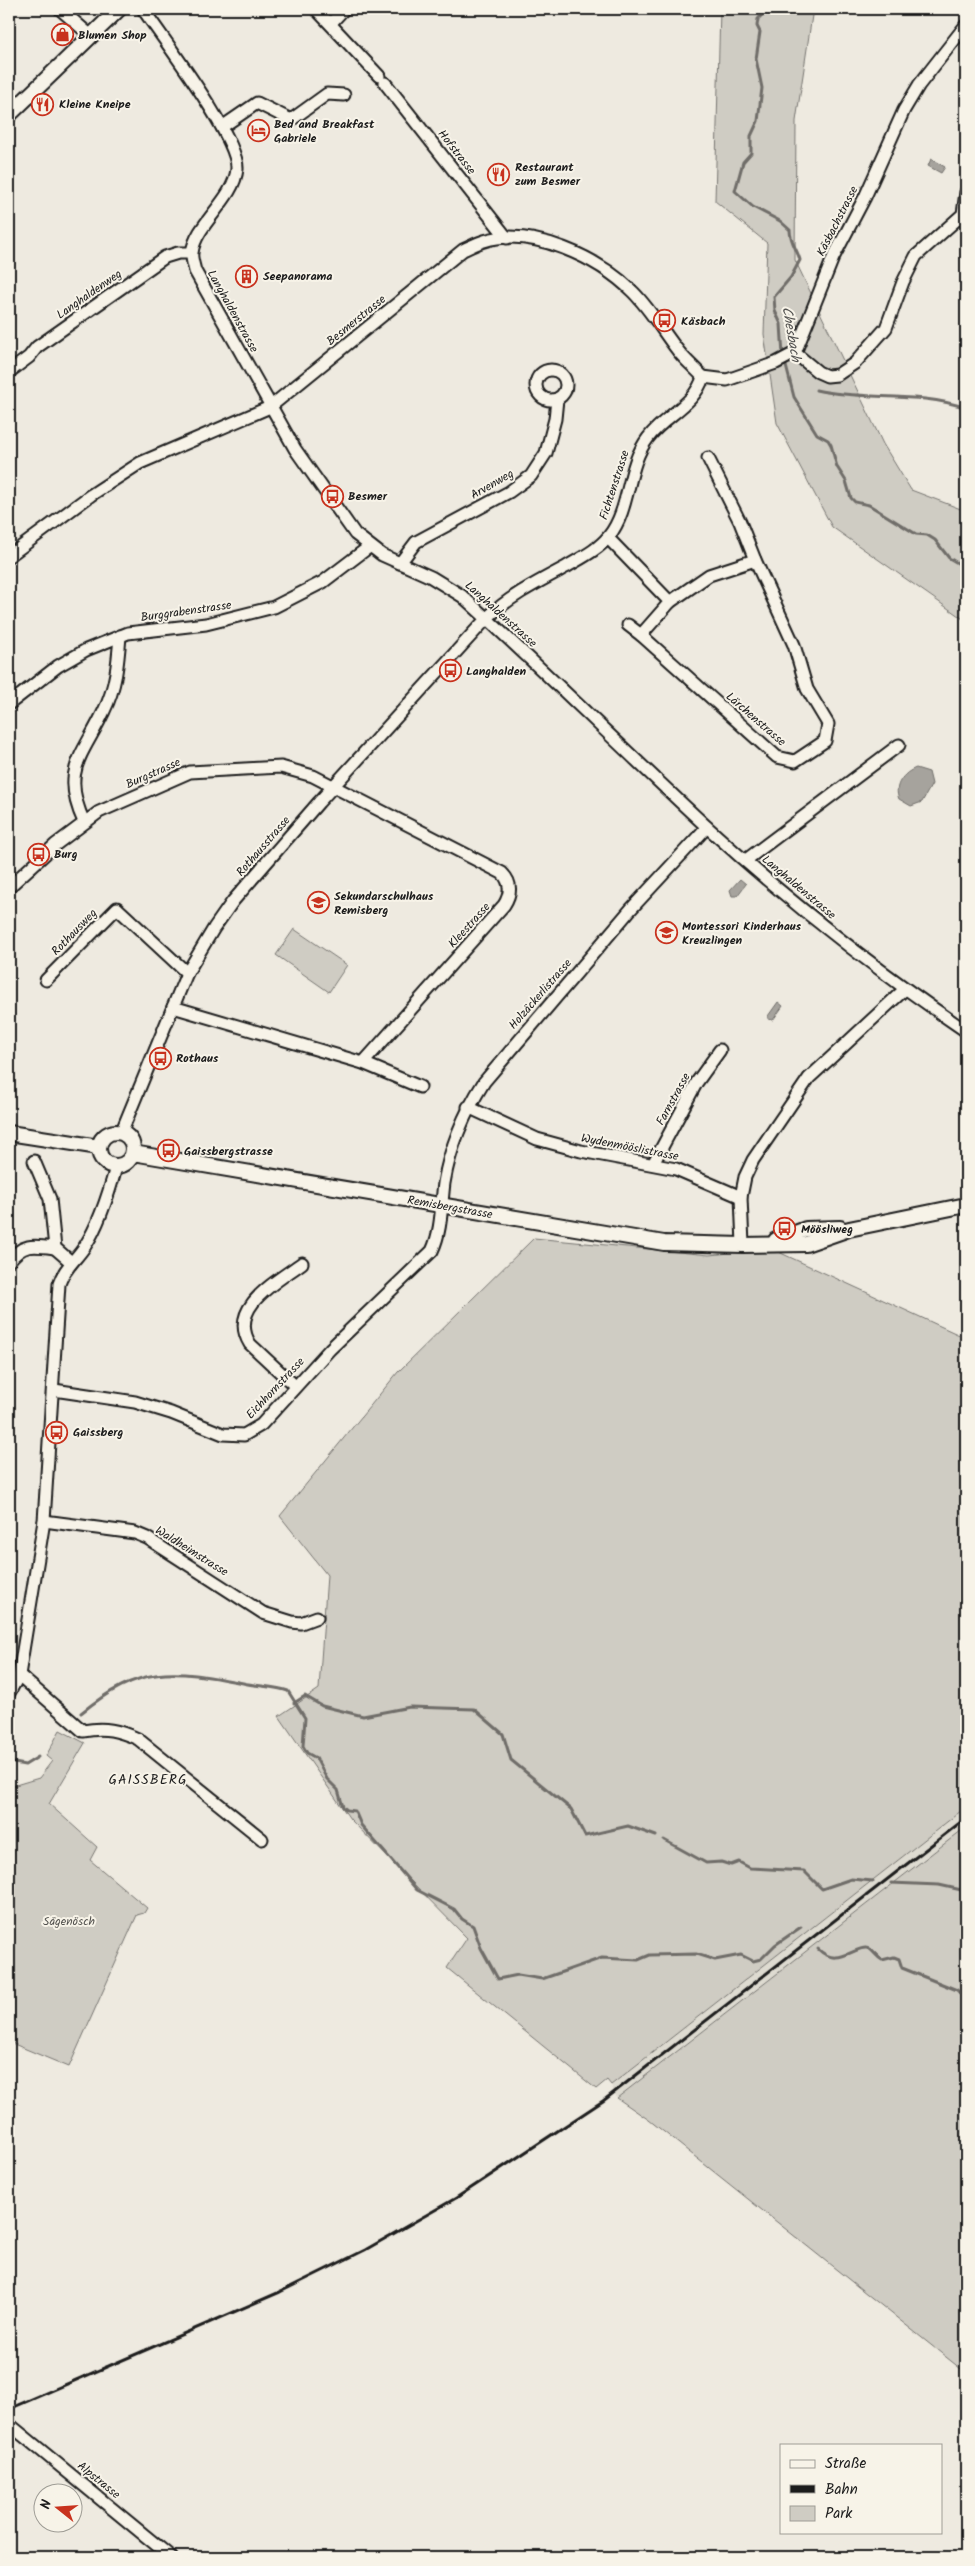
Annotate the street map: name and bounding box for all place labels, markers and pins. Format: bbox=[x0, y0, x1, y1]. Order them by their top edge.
shop icon: Blumen Shop bbox=[50, 23, 74, 47]
place label: Blumen Shop bbox=[78, 26, 147, 45]
restaurant icon: Kleine Kneipe bbox=[31, 92, 55, 116]
place label: Kleine Kneipe bbox=[59, 95, 131, 114]
place label: Bed and Breakfast Gabriele bbox=[274, 115, 375, 148]
hotel icon: Bed and Breakfast Gabriele bbox=[246, 119, 270, 143]
place label: Restaurant zum Besmer bbox=[515, 158, 581, 191]
restaurant icon: Restaurant zum Besmer bbox=[487, 162, 511, 186]
building icon: Seepanorama bbox=[235, 264, 259, 288]
place label: Seepanorama bbox=[263, 267, 332, 286]
bus stop icon: Käsbach bbox=[653, 309, 677, 333]
place label: Käsbach bbox=[681, 312, 726, 331]
bus stop icon: Besmer bbox=[320, 484, 344, 508]
place label: Besmer bbox=[348, 487, 388, 506]
bus stop icon: Langhalden bbox=[438, 659, 462, 683]
place label: Langhalden bbox=[466, 662, 526, 681]
bus stop icon: Burg bbox=[26, 842, 50, 866]
place label: Burg bbox=[54, 845, 78, 864]
place label: Sekundarschulhaus Remisberg bbox=[334, 887, 434, 920]
school or university icon: Sekundarschulhaus Remisberg bbox=[306, 891, 330, 915]
place label: Montessori Kinderhaus Kreuzlingen bbox=[682, 917, 802, 950]
school or university icon: Montessori Kinderhaus Kreuzlingen bbox=[654, 921, 678, 945]
bus stop icon: Rothaus bbox=[148, 1046, 172, 1070]
place label: Rothaus bbox=[176, 1049, 219, 1068]
bus stop icon: Gaissbergstrasse bbox=[156, 1139, 180, 1163]
place label: Gaissbergstrasse bbox=[184, 1142, 273, 1161]
bus stop icon: Möösliweg bbox=[773, 1217, 797, 1241]
place label: Möösliweg bbox=[801, 1220, 853, 1239]
bus stop icon: Gaissberg bbox=[45, 1420, 69, 1444]
place label: Gaissberg bbox=[73, 1423, 124, 1442]

